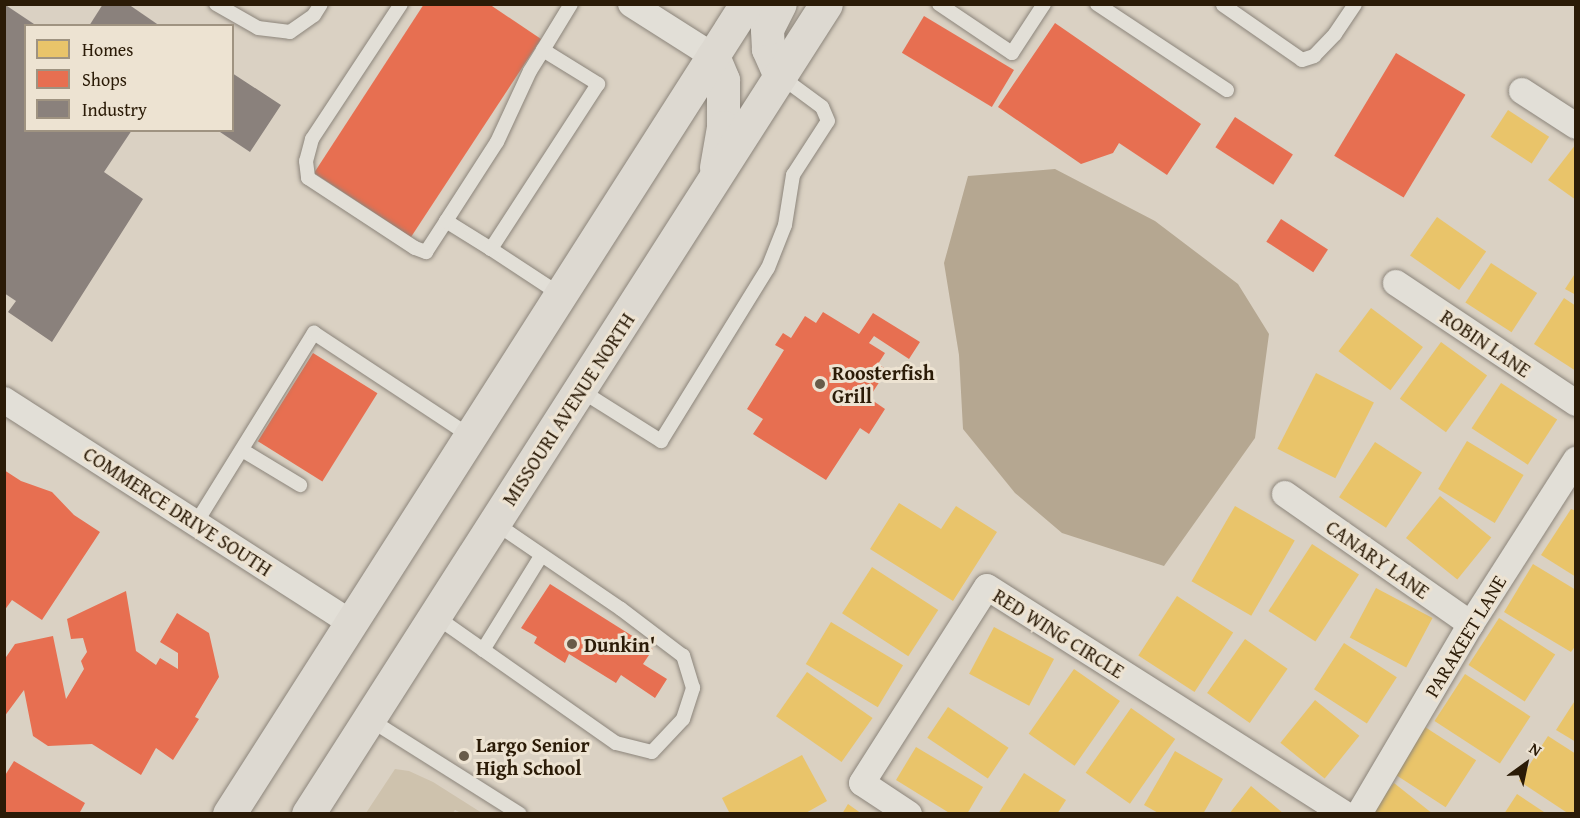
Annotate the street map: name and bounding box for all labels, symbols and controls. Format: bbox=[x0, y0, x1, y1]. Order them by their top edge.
legend bbox=[24, 24, 234, 132]
text: Homes bbox=[82, 36, 133, 63]
text: Shops bbox=[82, 66, 127, 93]
text: Industry bbox=[82, 96, 147, 123]
street label: ROBIN LANE bbox=[1436, 304, 1536, 382]
street label: MISSOURI AVENUE NORTH bbox=[497, 308, 639, 510]
place label: Roosterfish Grill bbox=[832, 360, 934, 407]
marker: Roosterfish Grill bbox=[813, 377, 827, 391]
street label: COMMERCE DRIVE SOUTH bbox=[79, 441, 277, 581]
street label: CANARY LANE bbox=[1322, 515, 1434, 603]
street label: PARAKEET LANE bbox=[1419, 571, 1511, 701]
street label: RED WING CIRCLE bbox=[989, 583, 1129, 683]
place label: Dunkin' bbox=[584, 632, 655, 656]
marker: Dunkin' bbox=[565, 637, 579, 651]
place label: Largo Senior High School bbox=[476, 732, 590, 779]
north arrow bbox=[1496, 734, 1556, 794]
text: N bbox=[1525, 736, 1547, 762]
marker: Largo Senior High School bbox=[457, 749, 471, 763]

